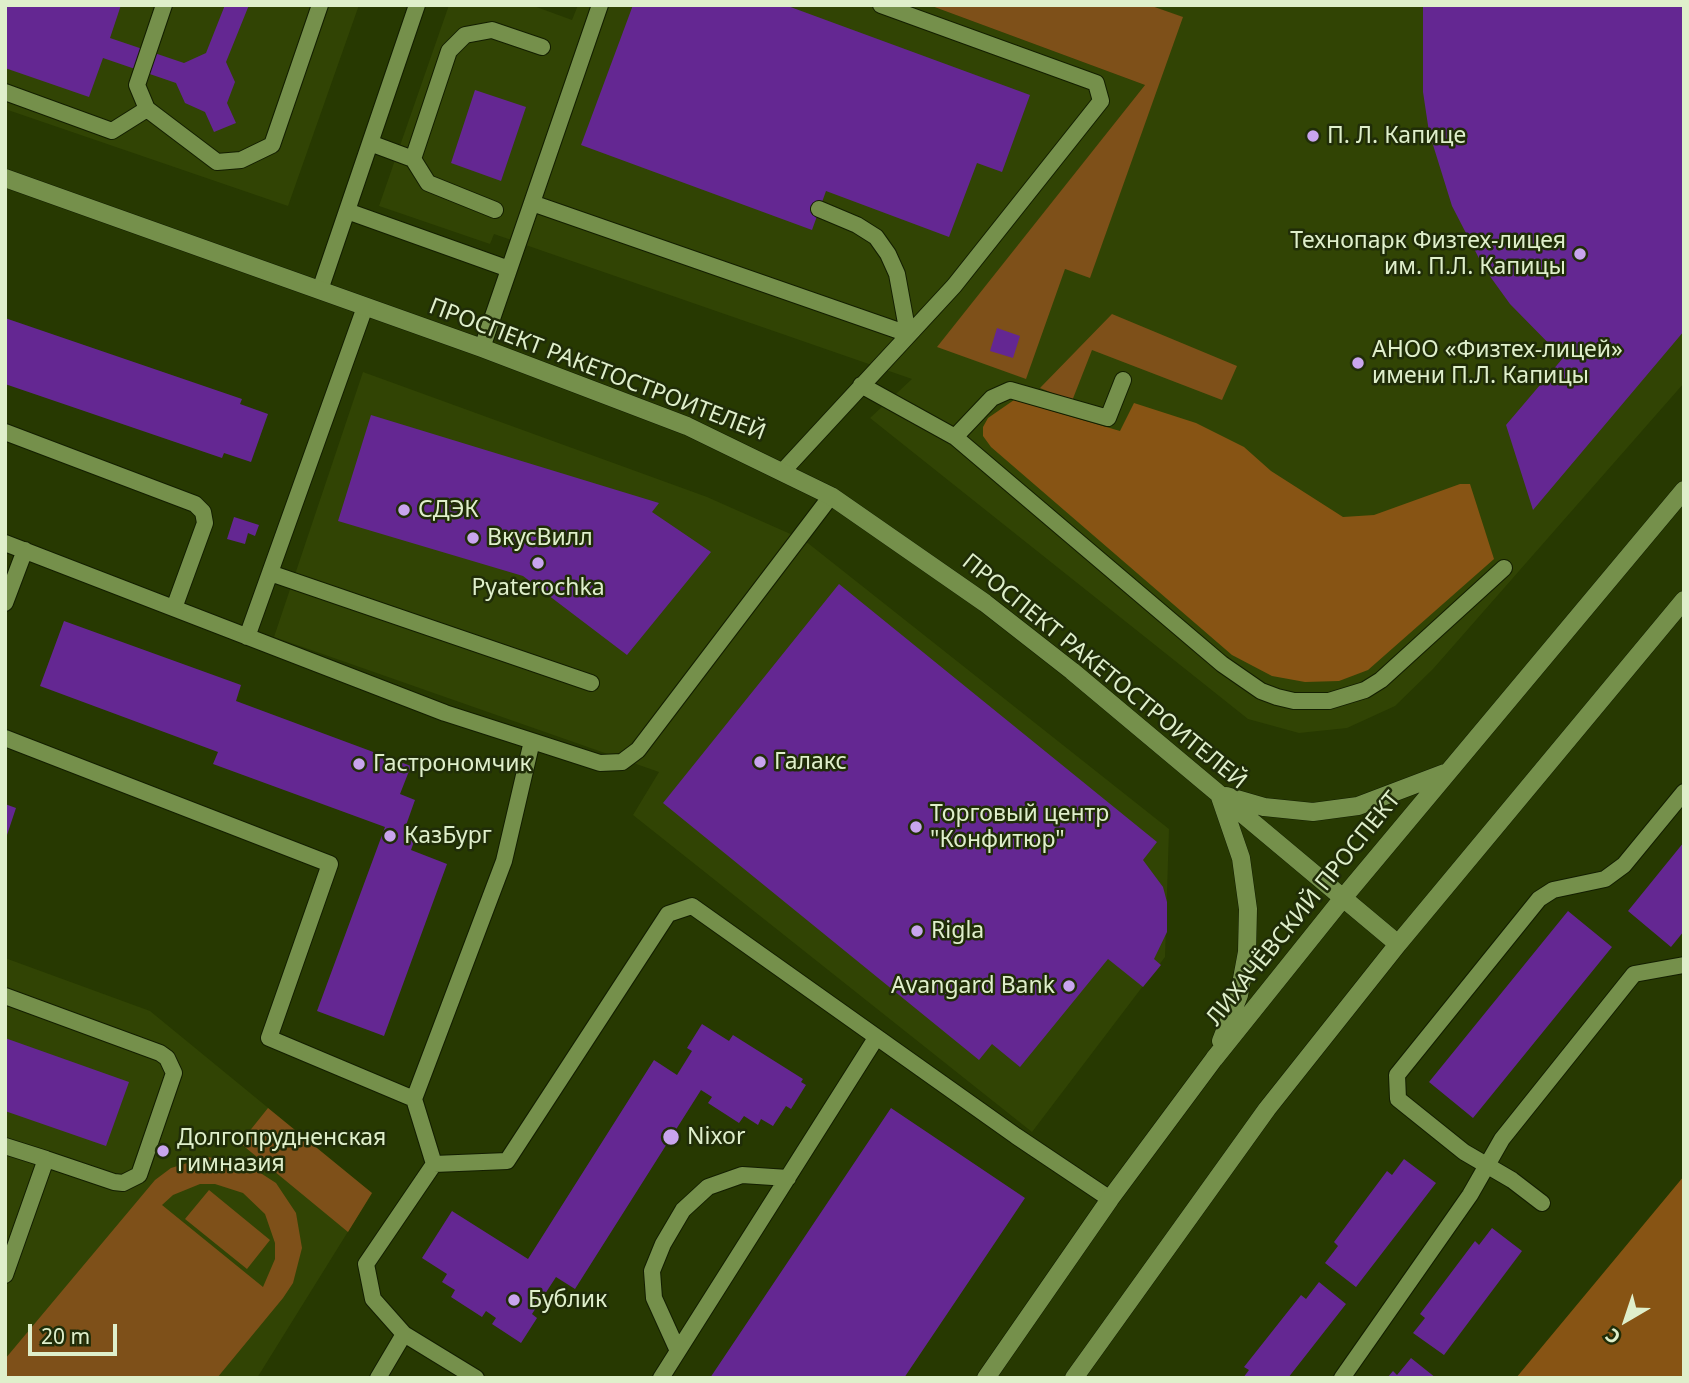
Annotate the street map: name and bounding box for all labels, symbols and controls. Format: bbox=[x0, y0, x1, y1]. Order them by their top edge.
place label: П. Л. Капице bbox=[1327, 122, 1466, 150]
marker: П. Л. Капице bbox=[1305, 128, 1321, 144]
place label: Технопарк Физтех-лицея им. П.Л. Капицы bbox=[1290, 227, 1566, 281]
marker: Технопарк Физтех-лицея им. П.Л. Капицы bbox=[1572, 246, 1588, 262]
street label: ПРОСПЕКТ РАКЕТОСТРОИТЕЛЕЙ bbox=[425, 293, 769, 447]
place label: АНОО «Физтех-лицей» имени П.Л. Капицы bbox=[1372, 336, 1623, 390]
marker: АНОО «Физтех-лицей» имени П.Л. Капицы bbox=[1350, 355, 1366, 371]
place label: СДЭК bbox=[418, 496, 479, 524]
marker: СДЭК bbox=[396, 502, 412, 518]
place label: ВкусВилл bbox=[487, 524, 593, 552]
marker: ВкусВилл bbox=[465, 530, 481, 546]
street label: ПРОСПЕКТ РАКЕТОСТРОИТЕЛЕЙ bbox=[956, 549, 1252, 795]
marker: Pyaterochka bbox=[530, 555, 546, 571]
place label: Pyaterochka bbox=[471, 574, 605, 602]
place label: Галакс bbox=[774, 748, 847, 776]
place label: Гастрономчик bbox=[373, 750, 532, 778]
marker: Галакс bbox=[752, 754, 768, 770]
marker: Гастрономчик bbox=[351, 756, 367, 772]
street label: ЛИХАЧЁВСКИЙ ПРОСПЕКТ bbox=[1201, 786, 1407, 1032]
place label: Торговый центр "Конфитюр" bbox=[930, 800, 1109, 854]
marker: Торговый центр "Конфитюр" bbox=[908, 819, 924, 835]
place label: КазБург bbox=[404, 822, 492, 850]
marker: КазБург bbox=[382, 828, 398, 844]
place label: Rigla bbox=[931, 917, 984, 945]
marker: Rigla bbox=[909, 923, 925, 939]
place label: Avangard Bank bbox=[891, 972, 1055, 1000]
marker: Avangard Bank bbox=[1061, 978, 1077, 994]
place label: Nixor bbox=[687, 1123, 746, 1151]
place label: Долгопрудненская гимназия bbox=[177, 1124, 386, 1178]
marker: Nixor bbox=[661, 1127, 681, 1147]
marker: Долгопрудненская гимназия bbox=[155, 1143, 171, 1159]
north arrow bbox=[1591, 1285, 1661, 1355]
place label: Бублик bbox=[528, 1286, 607, 1314]
marker: Бублик bbox=[506, 1292, 522, 1308]
scale bar bbox=[32, 1310, 121, 1354]
text: 20 m bbox=[41, 1322, 90, 1350]
text: С bbox=[1600, 1322, 1626, 1350]

